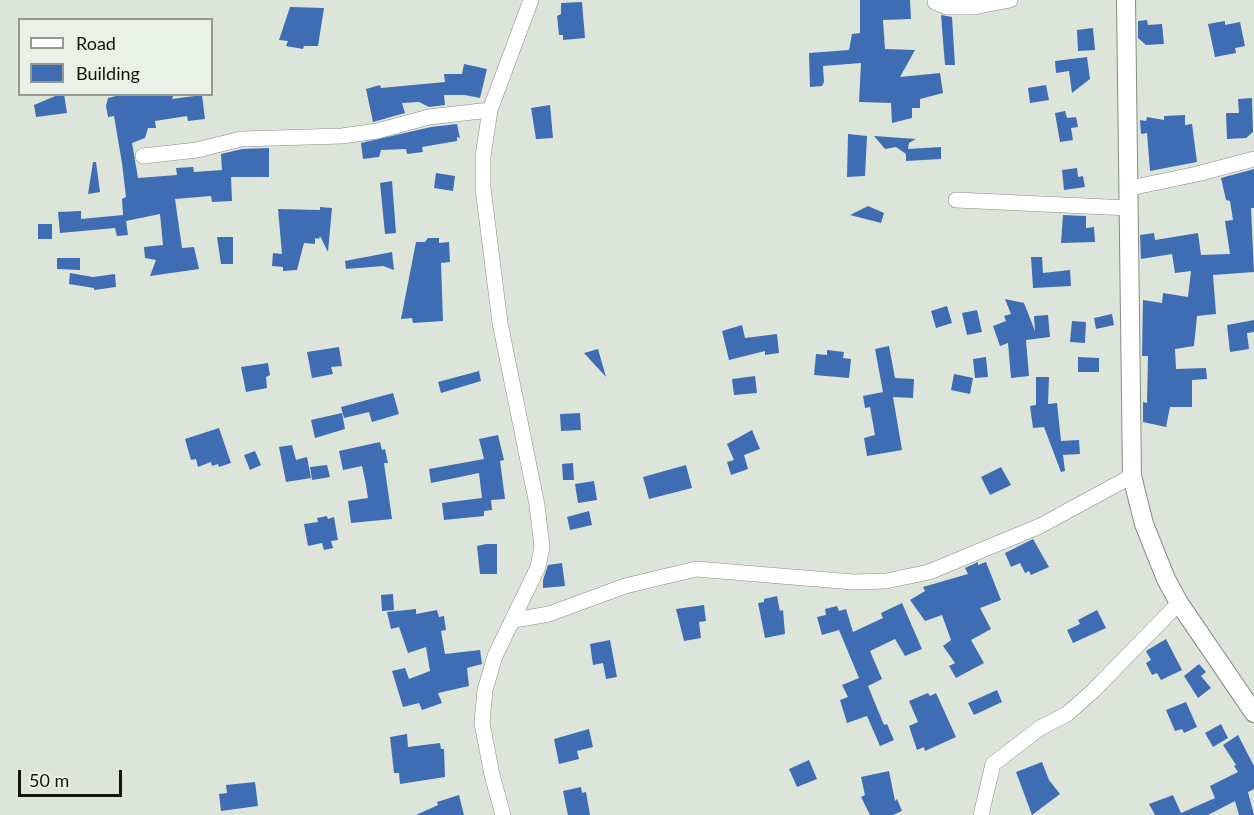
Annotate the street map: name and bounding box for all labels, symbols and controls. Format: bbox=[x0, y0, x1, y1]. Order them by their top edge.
legend bbox=[18, 18, 213, 96]
text: Road bbox=[76, 32, 116, 54]
text: Building bbox=[76, 62, 140, 84]
scale bar bbox=[21, 758, 124, 796]
text: 50 m bbox=[29, 769, 69, 791]

